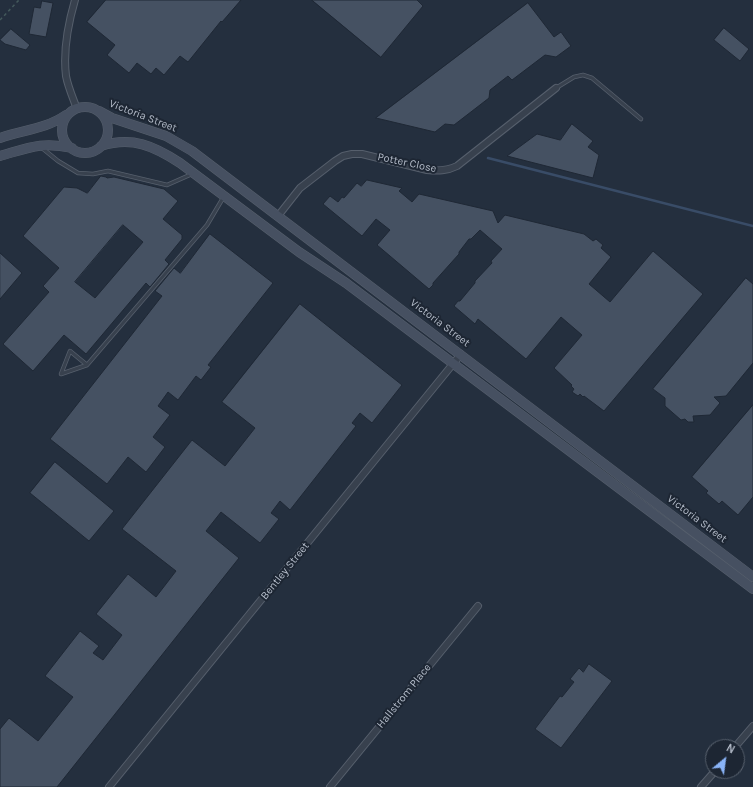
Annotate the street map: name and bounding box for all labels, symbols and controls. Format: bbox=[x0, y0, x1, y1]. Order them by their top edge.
street label: Victoria Street bbox=[107, 97, 179, 135]
street label: Potter Close bbox=[376, 150, 438, 176]
street label: Victoria Street bbox=[408, 296, 472, 350]
street label: Victoria Street bbox=[665, 492, 729, 546]
street label: Bentley Street bbox=[258, 540, 312, 602]
street label: Hallstrom Place bbox=[374, 661, 434, 731]
north arrow bbox=[705, 739, 745, 779]
text: N bbox=[724, 741, 737, 757]

